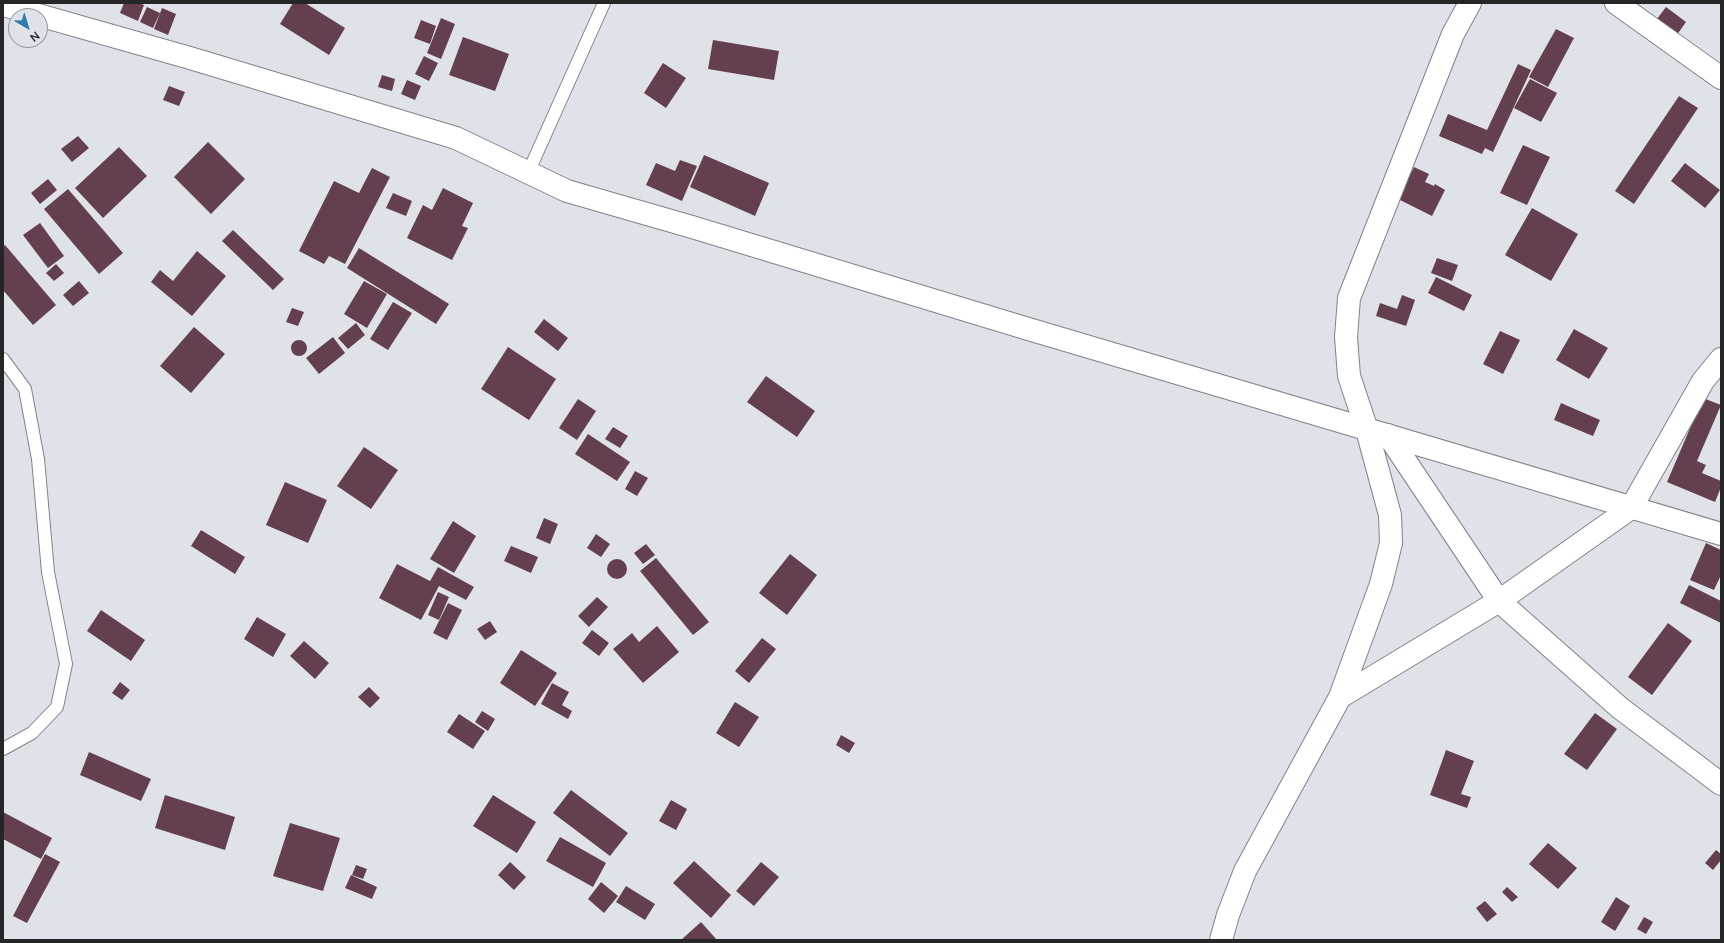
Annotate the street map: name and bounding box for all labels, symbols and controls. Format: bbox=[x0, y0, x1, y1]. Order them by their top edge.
north arrow bbox=[8, 8, 48, 48]
text: N bbox=[28, 29, 42, 45]

